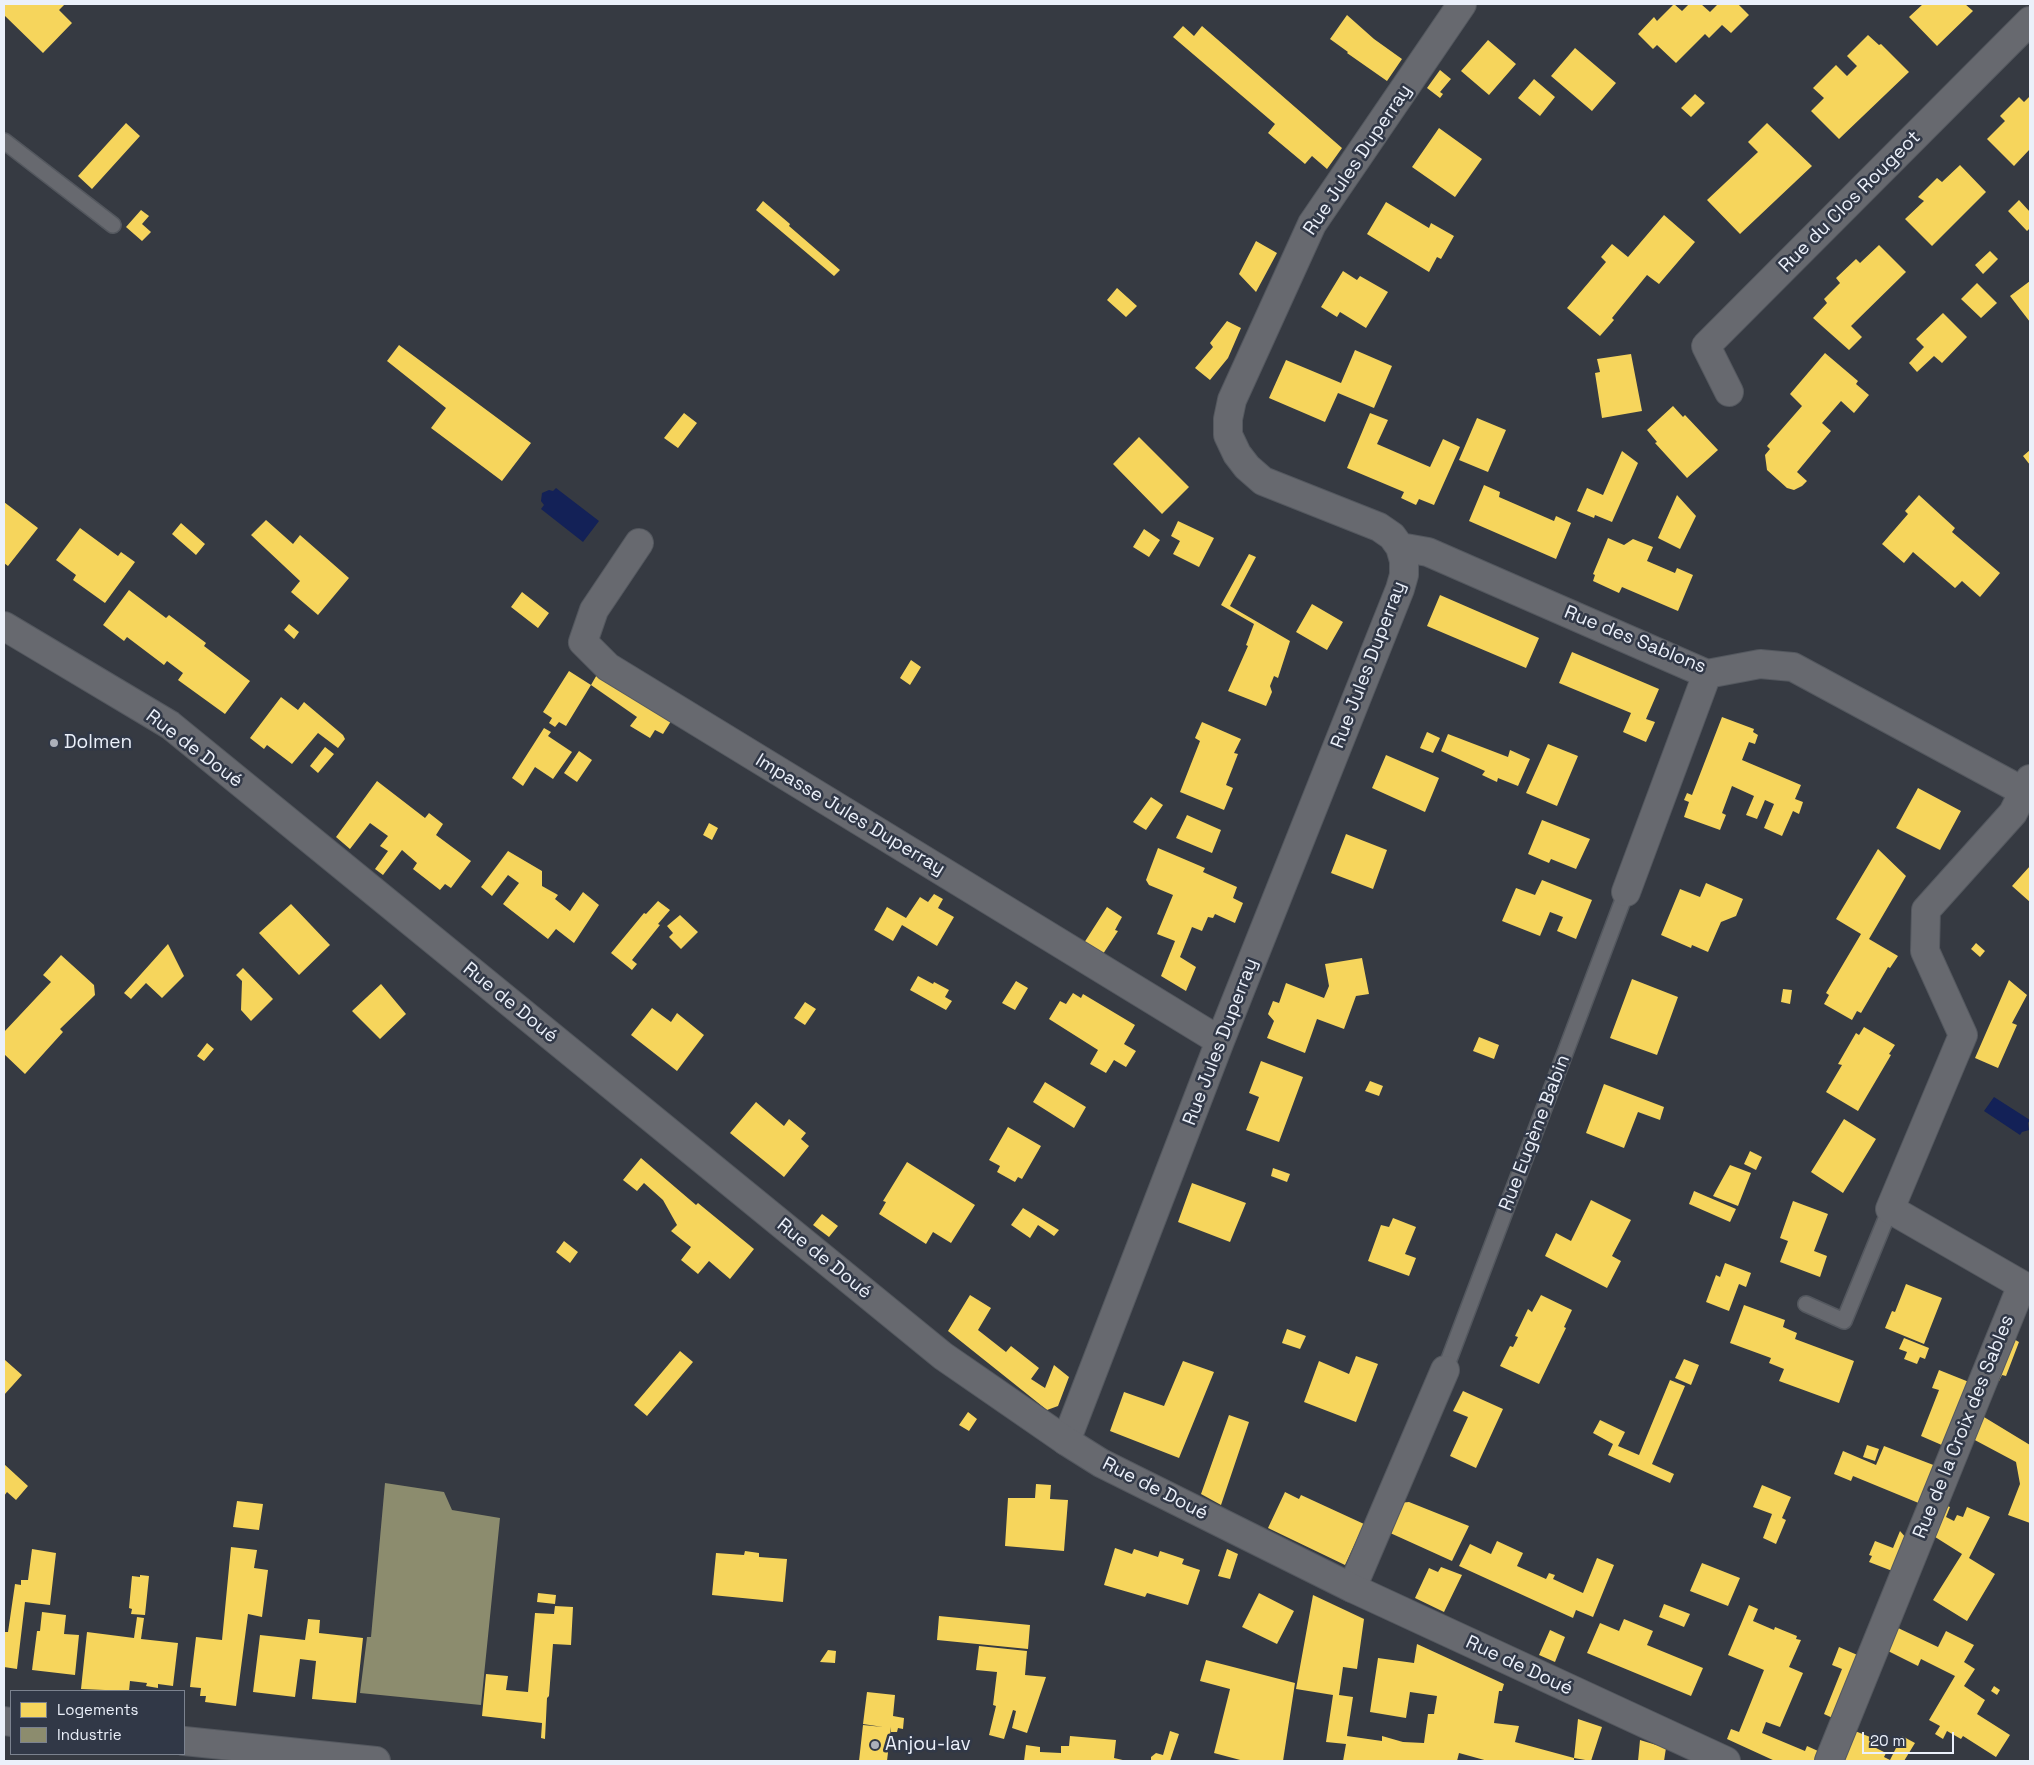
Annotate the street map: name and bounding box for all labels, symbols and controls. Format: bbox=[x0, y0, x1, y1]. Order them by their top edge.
street label: Rue Jules Duperray bbox=[1299, 80, 1417, 240]
street label: Rue du Clos Rougeot bbox=[1774, 126, 1926, 278]
street label: Rue Jules Duperray bbox=[1327, 578, 1411, 752]
street label: Rue des Sablons bbox=[1561, 601, 1709, 679]
street label: Rue de Doué bbox=[141, 705, 247, 793]
place label: Dolmen bbox=[64, 732, 132, 754]
marker: Dolmen bbox=[48, 737, 60, 749]
street label: Impasse Jules Duperray bbox=[751, 749, 949, 881]
street label: Rue Jules Duperray bbox=[1179, 955, 1263, 1129]
street label: Rue de Doué bbox=[458, 958, 562, 1048]
street label: Rue Eugène Babin bbox=[1495, 1052, 1575, 1214]
street label: Rue de Doué bbox=[772, 1214, 876, 1304]
street label: Rue de la Croix des Sables bbox=[1909, 1312, 2019, 1542]
street label: Rue de Doué bbox=[1098, 1453, 1212, 1525]
street label: Rue de Doué bbox=[1462, 1631, 1576, 1701]
legend bbox=[10, 1690, 185, 1755]
text: Logements bbox=[57, 1700, 139, 1719]
scale bar bbox=[1864, 1722, 1956, 1754]
text: Industrie bbox=[57, 1725, 122, 1744]
text: 20 m bbox=[1870, 1731, 1905, 1750]
place label: Anjou-lav bbox=[885, 1734, 971, 1756]
marker: Anjou-lav bbox=[869, 1739, 881, 1751]

